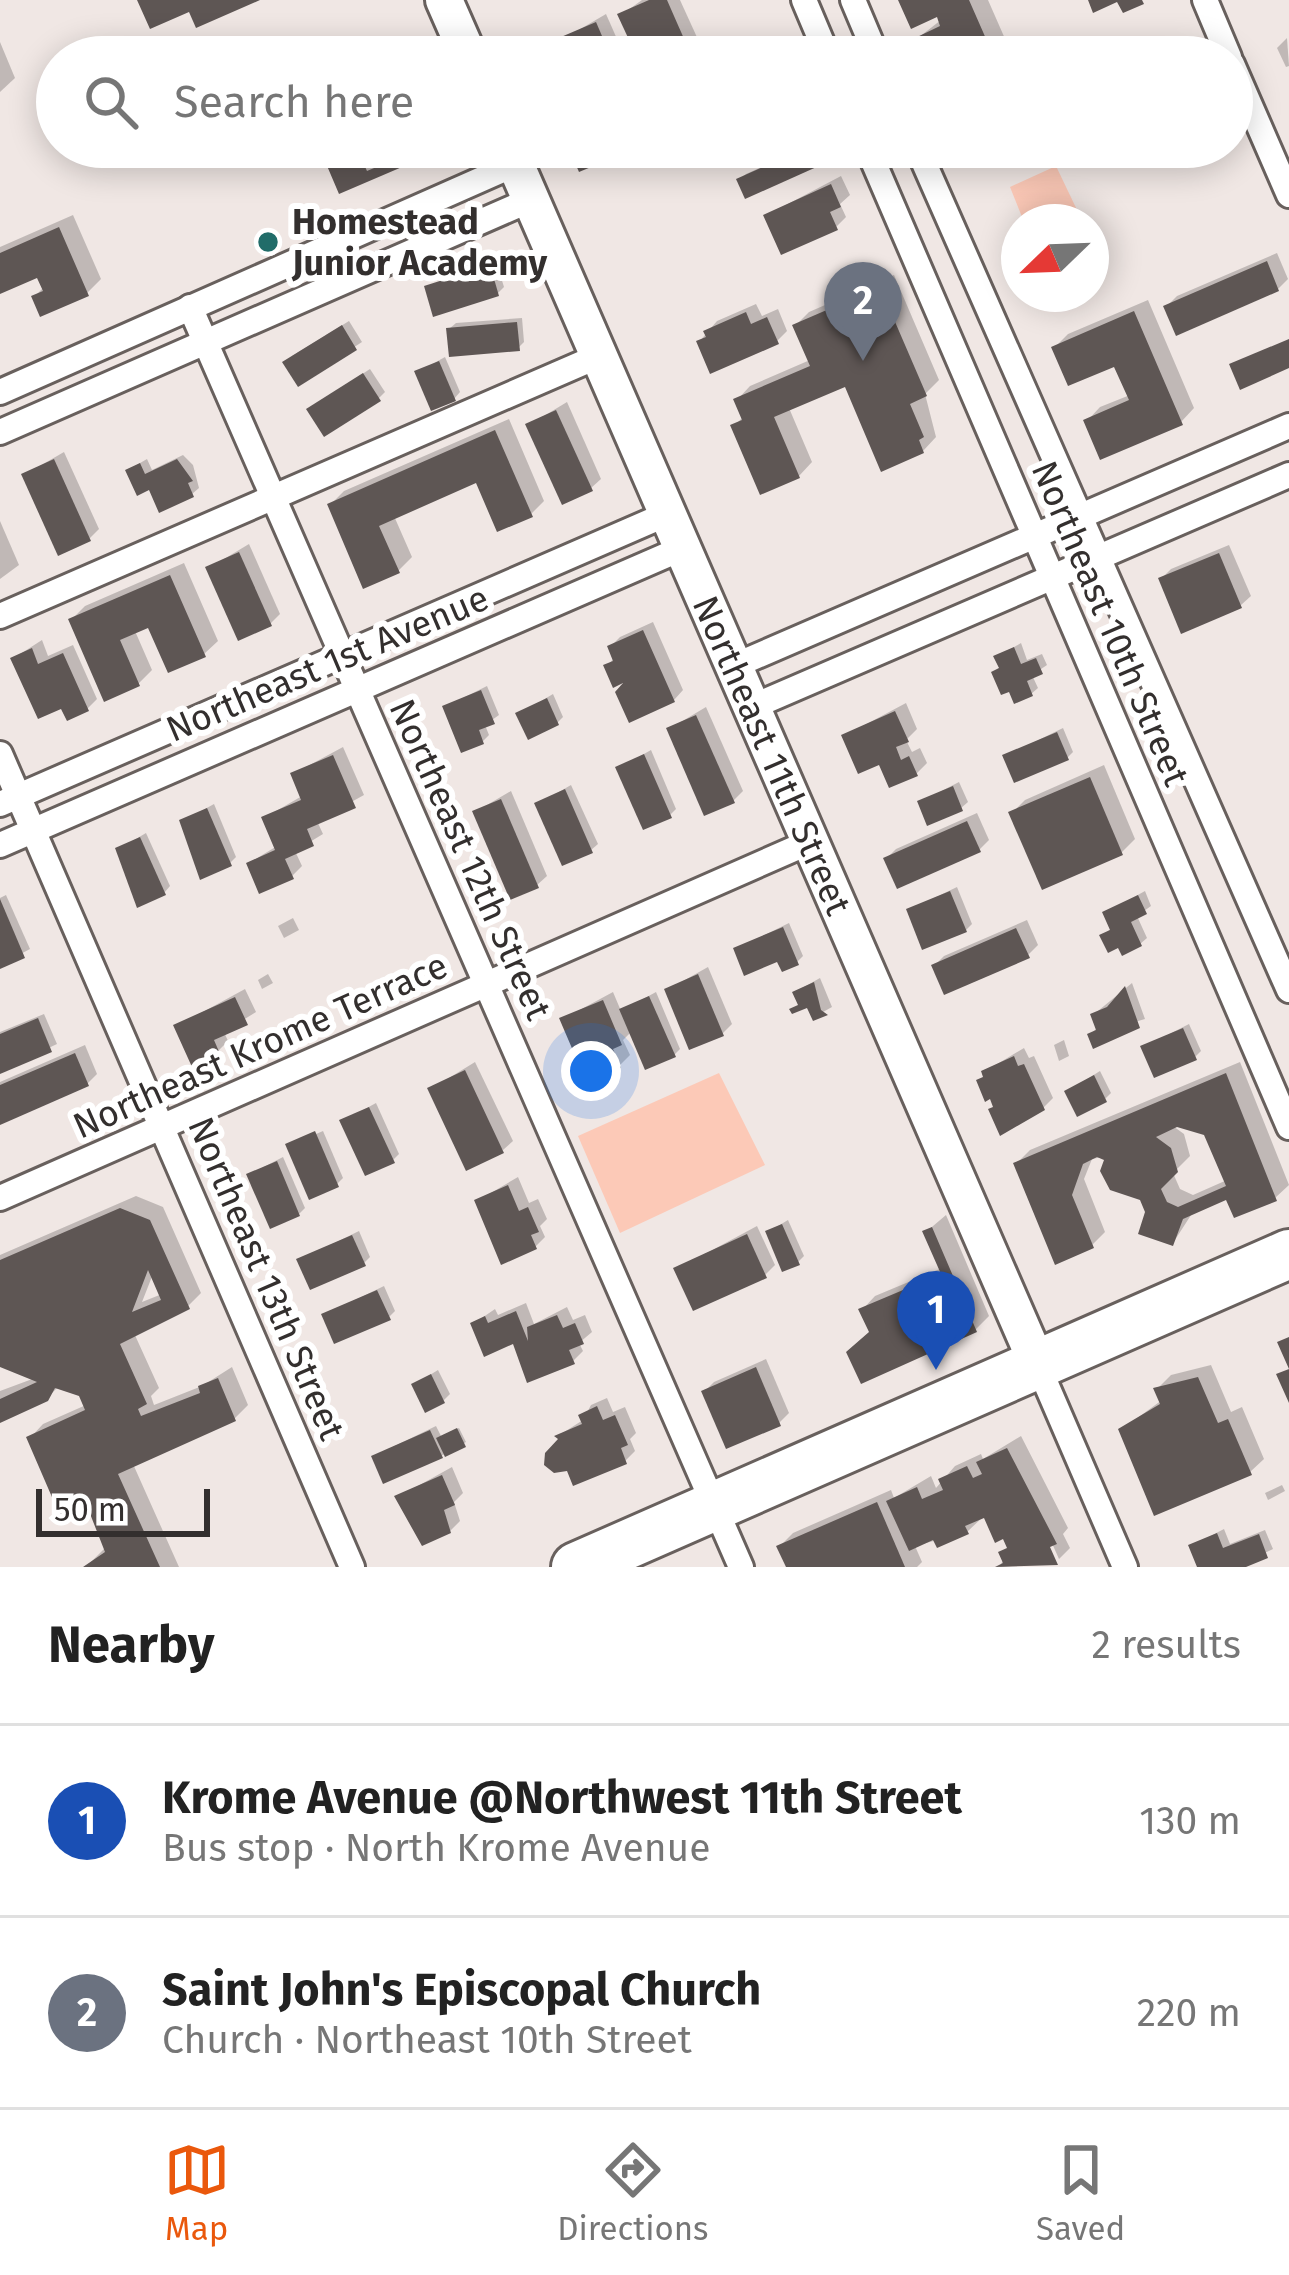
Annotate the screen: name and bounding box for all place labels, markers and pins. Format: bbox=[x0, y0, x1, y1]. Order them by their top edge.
place label: Homestead Junior Academy bbox=[291, 200, 547, 285]
marker: Homestead Junior Academy bbox=[255, 229, 281, 255]
pin: 2 bbox=[824, 262, 902, 361]
pin: 1 bbox=[897, 1271, 975, 1370]

